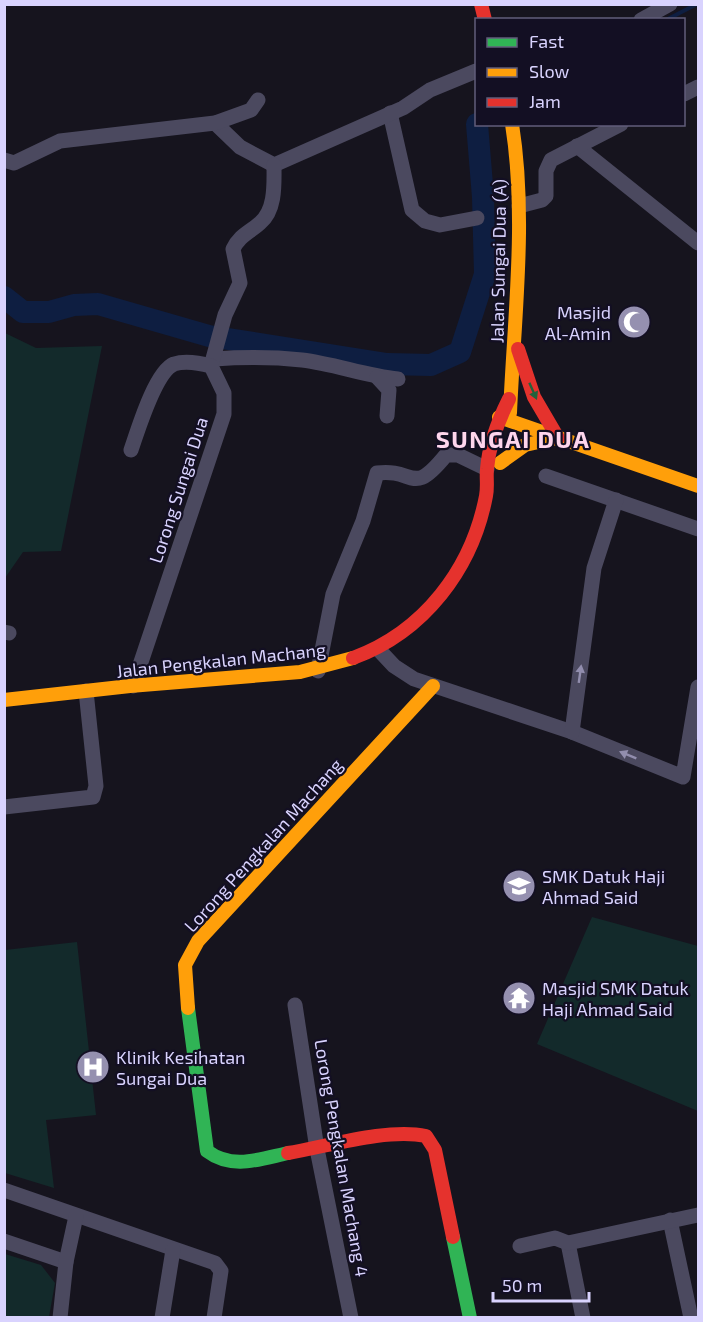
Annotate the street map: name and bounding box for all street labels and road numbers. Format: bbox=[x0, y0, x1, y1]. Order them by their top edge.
street label: Jalan Sungai Dua (A) bbox=[486, 179, 510, 343]
street label: Lorong Sungai Dua bbox=[144, 414, 212, 566]
street label: Jalan Pengkalan Machang bbox=[115, 638, 327, 682]
street label: Lorong Pengkalan Machang bbox=[179, 754, 347, 936]
street label: Lorong Pengkalan Machang 4 bbox=[310, 1037, 374, 1279]

